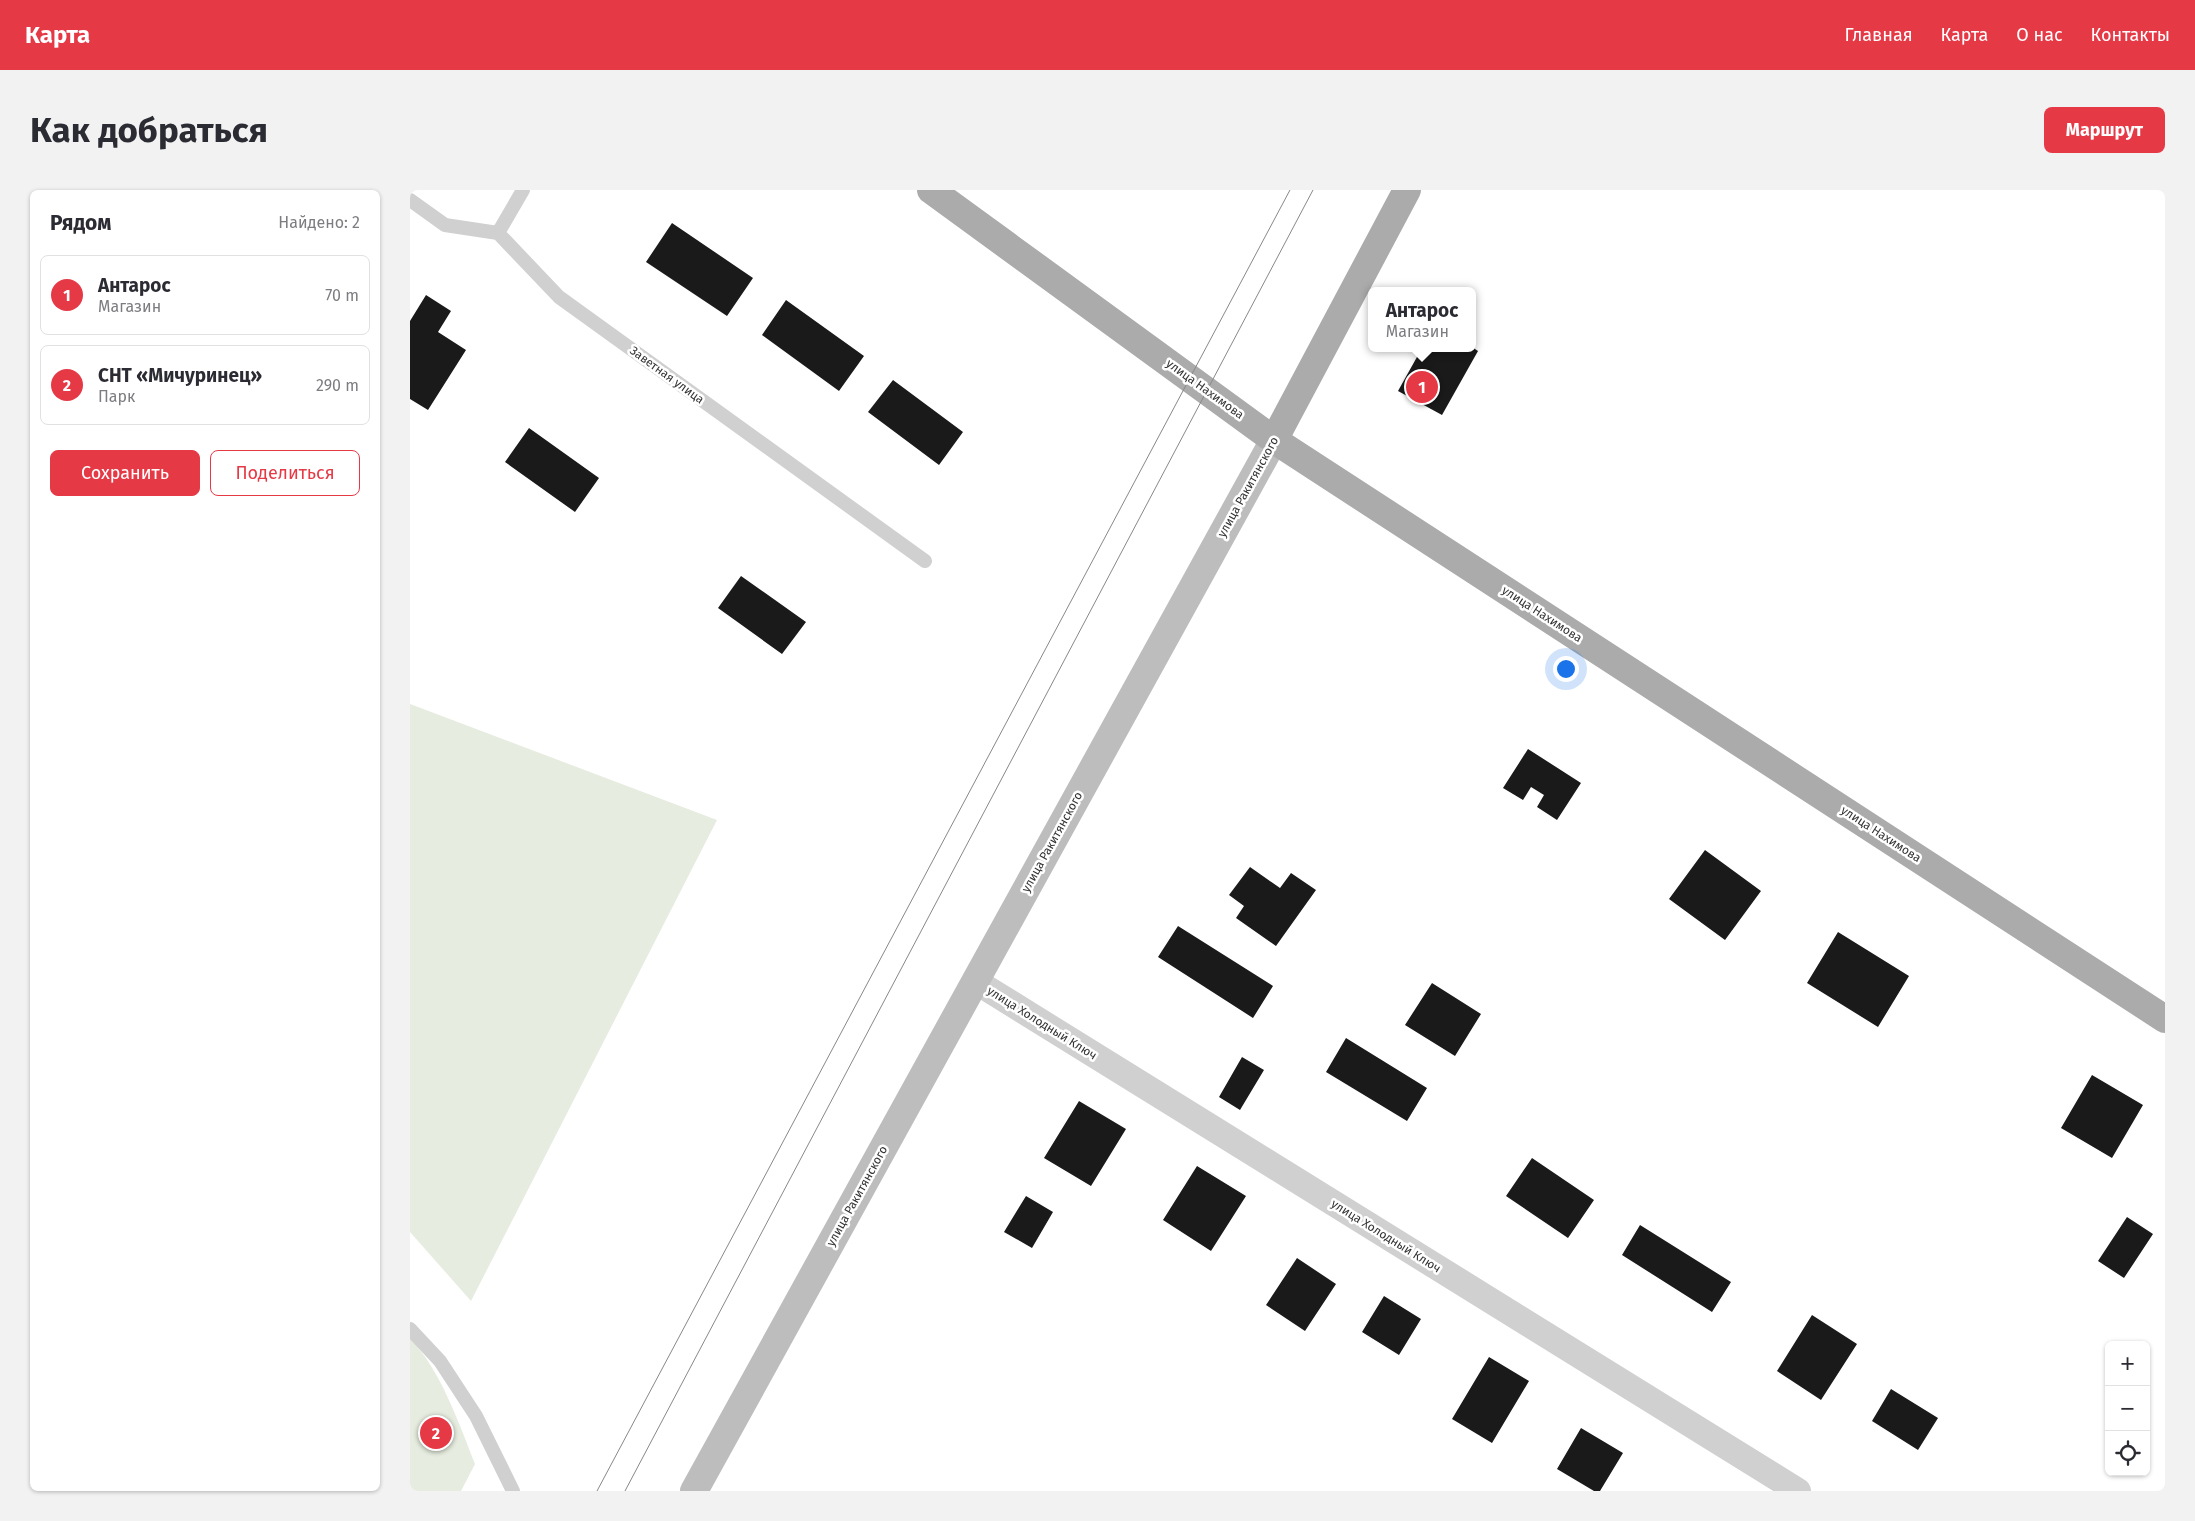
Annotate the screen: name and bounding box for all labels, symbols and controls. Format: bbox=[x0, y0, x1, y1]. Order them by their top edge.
text: Карта bbox=[25, 21, 90, 49]
text: Главная bbox=[1845, 24, 1913, 46]
text: Карта bbox=[1941, 24, 1988, 46]
text: О нас bbox=[2016, 24, 2063, 46]
text: Контакты bbox=[2091, 24, 2170, 46]
button: Маршрут bbox=[2044, 107, 2165, 153]
text: Как добраться bbox=[30, 109, 268, 151]
text: Рядом bbox=[50, 210, 111, 236]
text: Найдено: 2 bbox=[278, 213, 360, 232]
text: Антарос bbox=[98, 274, 171, 297]
text: 1 bbox=[63, 286, 71, 305]
text: 70 m bbox=[325, 286, 359, 305]
popup bbox=[1368, 287, 1476, 352]
text: Магазин bbox=[98, 297, 161, 316]
text: Антарос bbox=[1386, 299, 1458, 322]
text: Магазин bbox=[1386, 322, 1449, 341]
street label: Заветная улица bbox=[627, 343, 707, 407]
street label: улица Нахимова bbox=[1163, 356, 1247, 422]
text: СНТ «Мичуринец» bbox=[98, 364, 262, 387]
pin: 1 bbox=[1406, 368, 1438, 406]
text: 2 bbox=[63, 376, 71, 395]
text: 290 m bbox=[316, 376, 359, 395]
text: Парк bbox=[98, 387, 135, 406]
street label: улица Ракитянского bbox=[1215, 434, 1281, 540]
button: Сохранить bbox=[50, 450, 200, 496]
button: Поделиться bbox=[210, 450, 360, 496]
street label: улица Нахимова bbox=[1499, 583, 1585, 645]
your location bbox=[1553, 656, 1579, 682]
street label: улица Ракитянского bbox=[1019, 789, 1085, 895]
street label: улица Нахимова bbox=[1838, 803, 1924, 865]
street label: улица Холодный Ключ bbox=[985, 984, 1099, 1062]
street label: улица Ракитянского bbox=[824, 1143, 890, 1249]
street label: улица Холодный Ключ bbox=[1329, 1197, 1443, 1275]
map controls bbox=[2105, 1341, 2150, 1476]
button: + bbox=[2105, 1341, 2150, 1386]
button: − bbox=[2105, 1386, 2150, 1431]
pin: 2 bbox=[420, 1414, 452, 1452]
button: locate bbox=[2105, 1431, 2150, 1476]

